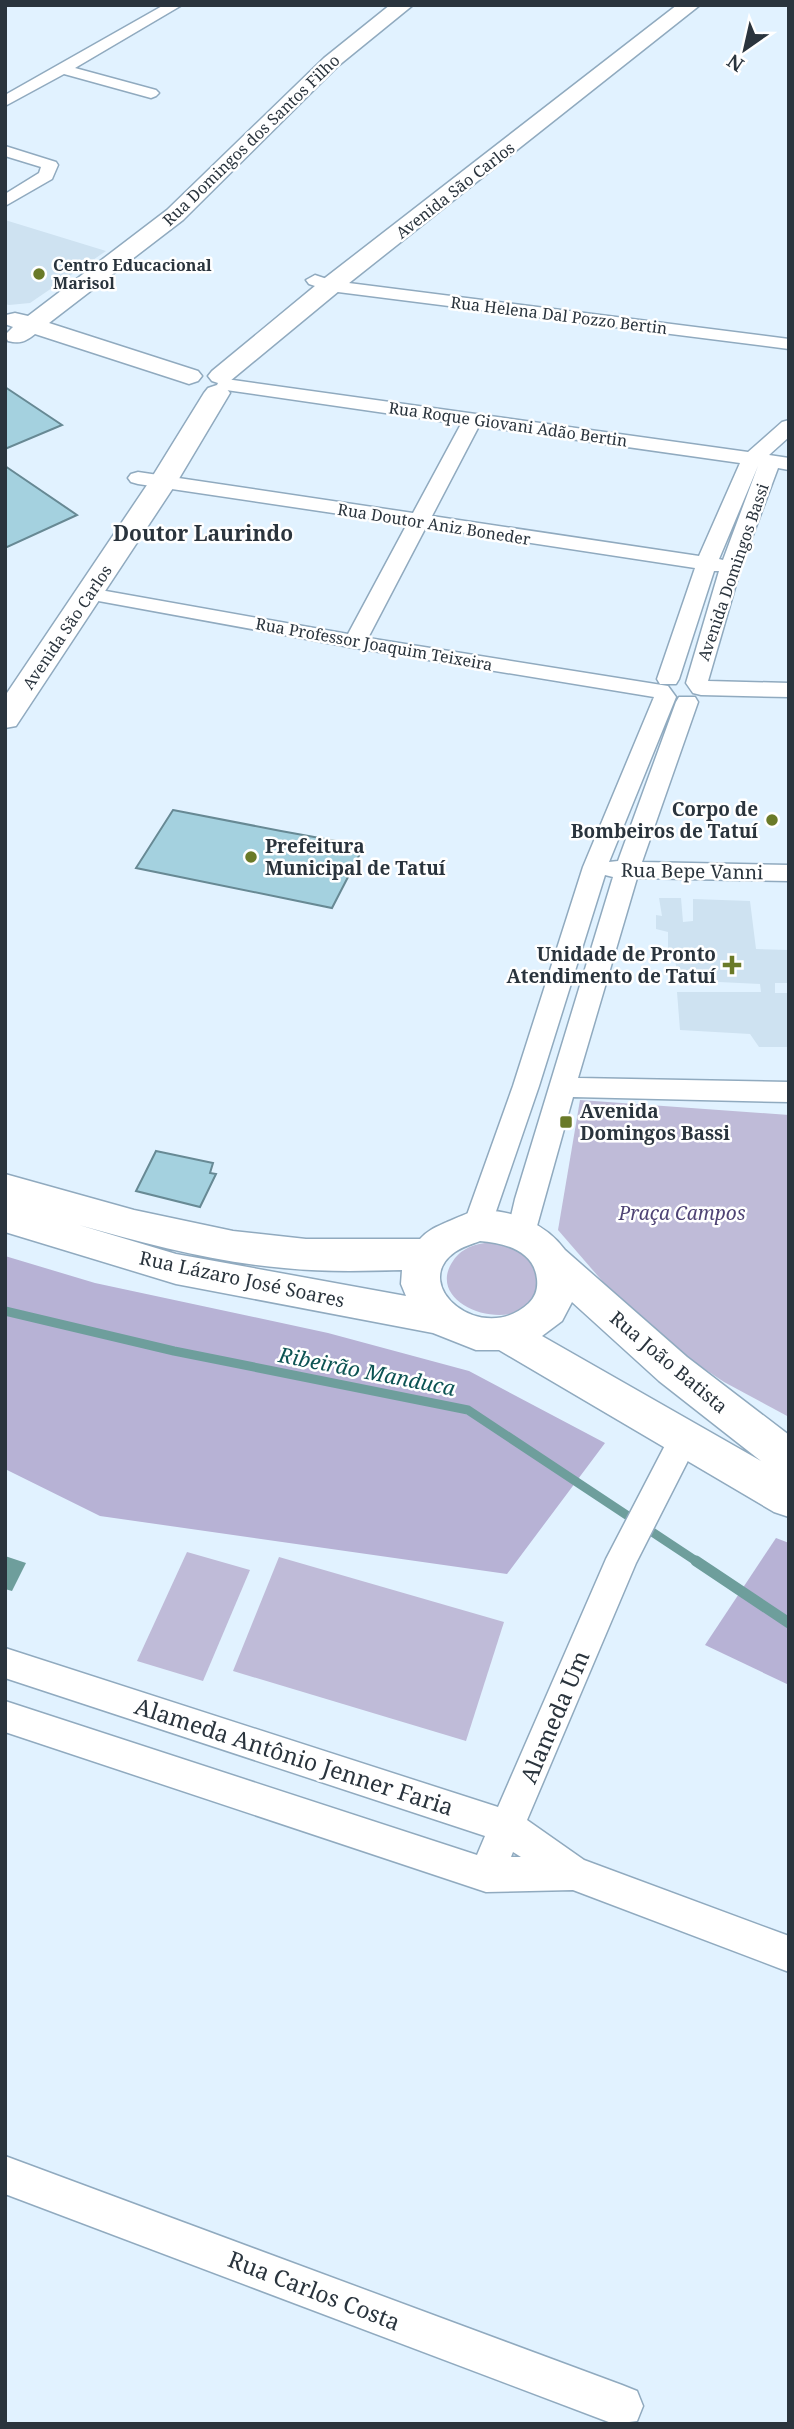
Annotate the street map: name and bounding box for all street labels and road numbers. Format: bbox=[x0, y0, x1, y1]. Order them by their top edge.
street label: Rua Domingos dos Santos Filho bbox=[158, 49, 344, 231]
street label: Avenida São Carlos bbox=[391, 137, 519, 243]
street label: Rua Helena Dal Pozzo Bertin bbox=[449, 291, 669, 339]
street label: Rua Roque Giovani Adão Bertin bbox=[387, 396, 629, 452]
street label: Avenida Domingos Bassi bbox=[692, 480, 774, 664]
street label: Rua Doutor Aniz Boneder bbox=[336, 498, 532, 550]
street label: Avenida São Carlos bbox=[17, 561, 117, 693]
street label: Rua Professor Joaquim Teixeira bbox=[254, 612, 494, 676]
street label: Rua Bepe Vanni bbox=[621, 857, 763, 885]
street label: Rua Lázaro José Soares bbox=[137, 1245, 347, 1313]
street label: Rua João Batista bbox=[605, 1305, 733, 1419]
street label: Alameda Um bbox=[512, 1645, 597, 1788]
street label: Alameda Antônio Jenner Faria bbox=[131, 1689, 458, 1823]
street label: Rua Carlos Costa bbox=[224, 2243, 405, 2338]

